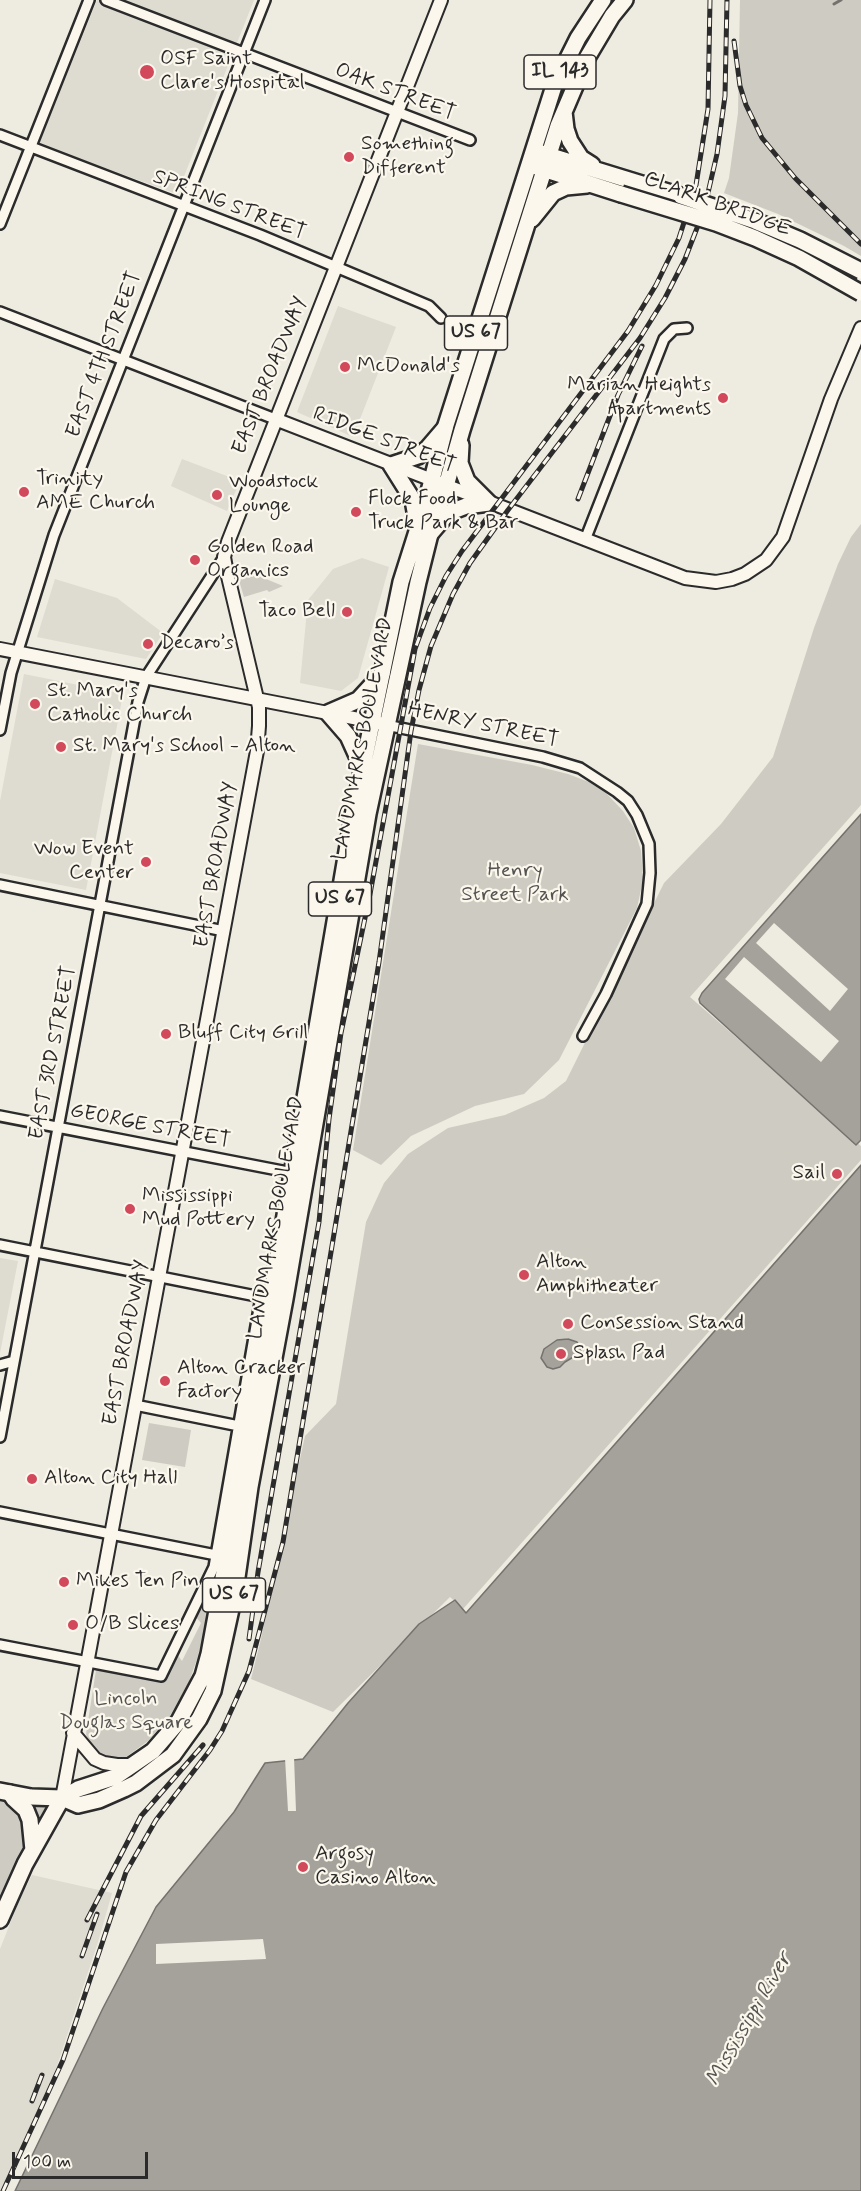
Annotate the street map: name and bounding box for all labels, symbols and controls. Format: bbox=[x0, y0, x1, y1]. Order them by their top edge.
place label: OSF Saint Clare's Hospital bbox=[160, 47, 305, 97]
road number: IL 143 bbox=[524, 55, 596, 89]
street label: OAK STREET bbox=[331, 58, 459, 128]
marker: OSF Saint Clare's Hospital bbox=[138, 63, 156, 81]
place label: Something Different bbox=[361, 132, 454, 182]
marker: Something Different bbox=[342, 150, 356, 164]
street label: SPRING STREET bbox=[149, 165, 309, 247]
street label: CLARK BRIDGE bbox=[640, 167, 794, 243]
street label: EAST 4TH STREET bbox=[62, 268, 148, 442]
street label: EAST BROADWAY bbox=[228, 293, 314, 459]
road number: US 67 bbox=[444, 316, 508, 350]
place label: McDonald's bbox=[357, 354, 460, 380]
marker: McDonald's bbox=[338, 360, 352, 374]
place label: Marian Heights Apartments bbox=[567, 373, 711, 423]
marker: Marian Heights Apartments bbox=[716, 391, 730, 405]
street label: RIDGE STREET bbox=[309, 402, 459, 480]
place label: Trinity AME Church bbox=[36, 467, 155, 517]
place label: Woodstock Lounge bbox=[229, 470, 318, 520]
marker: Trinity AME Church bbox=[17, 485, 31, 499]
place label: Flock Food Truck Park & Bar bbox=[368, 487, 518, 537]
marker: Woodstock Lounge bbox=[210, 488, 224, 502]
marker: Flock Food Truck Park & Bar bbox=[349, 505, 363, 519]
place label: Golden Road Organics bbox=[207, 535, 314, 585]
marker: Golden Road Organics bbox=[188, 553, 202, 567]
place label: Taco Bell bbox=[258, 599, 335, 625]
marker: Taco Bell bbox=[340, 605, 354, 619]
street label: LANDMARKS BOULEVARD bbox=[328, 615, 400, 863]
place label: Decaro’s bbox=[160, 631, 234, 657]
marker: Decaro’s bbox=[141, 637, 155, 651]
place label: St. Mary's Catholic Church bbox=[47, 679, 192, 729]
marker: St. Mary's Catholic Church bbox=[28, 697, 42, 711]
street label: HENRY STREET bbox=[405, 698, 561, 754]
place label: St. Mary's School - Alton bbox=[73, 734, 296, 760]
marker: St. Mary's School - Alton bbox=[54, 740, 68, 754]
street label: EAST BROADWAY bbox=[190, 780, 244, 950]
place label: Wow Event Center bbox=[34, 837, 134, 887]
marker: Wow Event Center bbox=[139, 855, 153, 869]
park label: Henry Street Park bbox=[461, 859, 569, 909]
road number: US 67 bbox=[308, 882, 372, 916]
street label: EAST 3RD STREET bbox=[25, 964, 83, 1142]
place label: Bluff City Grill bbox=[178, 1021, 308, 1047]
marker: Bluff City Grill bbox=[159, 1027, 173, 1041]
street label: LANDMARKS BOULEVARD bbox=[243, 1094, 311, 1342]
street label: GEORGE STREET bbox=[68, 1099, 232, 1155]
place label: Sail bbox=[793, 1161, 825, 1187]
marker: Sail bbox=[830, 1167, 844, 1181]
place label: Mississippi Mud Pottery bbox=[142, 1184, 255, 1234]
marker: Mississippi Mud Pottery bbox=[123, 1202, 137, 1216]
place label: Alton Amphitheater bbox=[536, 1250, 658, 1300]
street label: EAST BROADWAY bbox=[99, 1258, 155, 1428]
marker: Alton Amphitheater bbox=[517, 1268, 531, 1282]
place label: Consession Stand bbox=[580, 1311, 744, 1337]
marker: Consession Stand bbox=[561, 1317, 575, 1331]
place label: Splash Pad bbox=[573, 1341, 665, 1367]
marker: Splash Pad bbox=[554, 1347, 568, 1361]
place label: Alton Cracker Factory bbox=[177, 1356, 305, 1406]
marker: Alton Cracker Factory bbox=[158, 1374, 172, 1388]
place label: Alton City Hall bbox=[44, 1466, 177, 1492]
marker: Alton City Hall bbox=[25, 1472, 39, 1486]
place label: Mikes Ten Pin bbox=[76, 1569, 199, 1595]
marker: Mikes Ten Pin bbox=[57, 1575, 71, 1589]
road number: US 67 bbox=[202, 1578, 266, 1612]
place label: O/B Slices bbox=[85, 1612, 179, 1638]
marker: O/B Slices bbox=[66, 1618, 80, 1632]
park label: Lincoln Douglas Square bbox=[59, 1687, 193, 1737]
place label: Argosy Casino Alton bbox=[315, 1842, 435, 1892]
marker: Argosy Casino Alton bbox=[296, 1860, 310, 1874]
water label: Mississippi River bbox=[701, 1949, 799, 2091]
scale bar bbox=[15, 2140, 152, 2178]
text: 100 m bbox=[23, 2150, 71, 2174]

